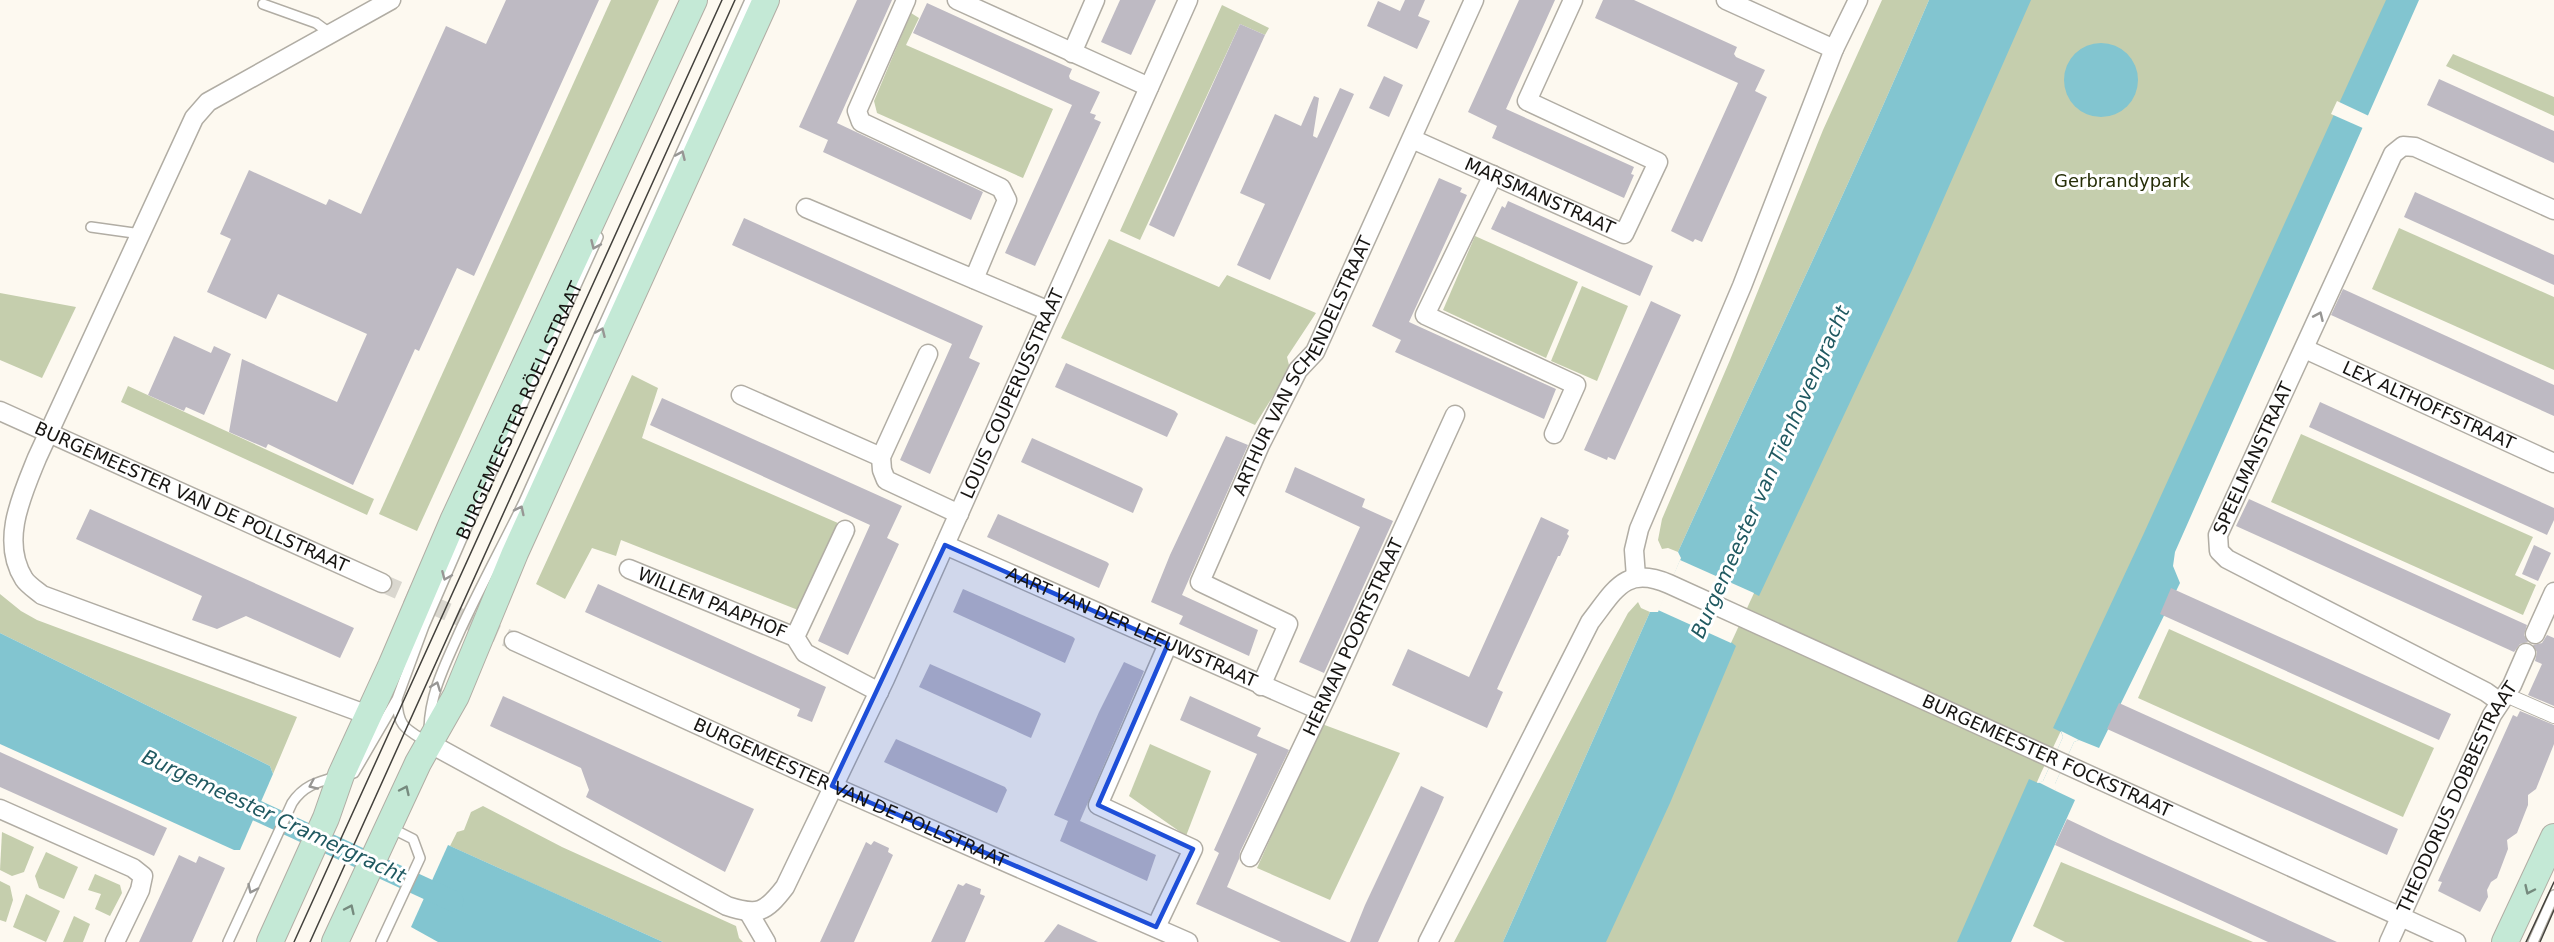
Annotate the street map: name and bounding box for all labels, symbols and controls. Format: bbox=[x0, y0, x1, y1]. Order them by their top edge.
one-way arrow bbox=[673, 150, 685, 161]
street label: MARSMANSTRAAT bbox=[1462, 153, 1619, 239]
park label: Gerbrandypark bbox=[2054, 170, 2191, 191]
street label: ARTHUR VAN SCHENDELSTRAAT bbox=[1228, 232, 1376, 499]
one-way arrow bbox=[590, 238, 602, 249]
street label: BURGEMEESTER RÖELLSTRAAT bbox=[452, 277, 587, 543]
street label: LOUIS COUPERUSSTRAAT bbox=[956, 284, 1068, 502]
water label: Burgemeester van Tienhovengracht bbox=[1686, 301, 1855, 642]
one-way arrow bbox=[2312, 312, 2324, 323]
one-way arrow bbox=[593, 328, 605, 339]
street label: LEX ALTHOFFSTRAAT bbox=[2339, 357, 2519, 454]
street label: SPEELMANSTRAAT bbox=[2209, 378, 2297, 538]
street label: BURGEMEESTER VAN DE POLLSTRAAT bbox=[32, 417, 353, 577]
one-way arrow bbox=[513, 505, 525, 516]
street label: HERMAN POORTSTRAAT bbox=[1298, 534, 1408, 739]
street label: AART VAN DER LEEUWSTRAAT bbox=[1003, 562, 1261, 692]
street label: WILLEM PAAPHOF bbox=[635, 563, 790, 643]
one-way arrow bbox=[441, 569, 453, 580]
street label: THEODORUS DOBBESTRAAT bbox=[2392, 677, 2522, 917]
one-way arrow bbox=[429, 681, 441, 692]
street label: BURGEMEESTER FOCKSTRAAT bbox=[1919, 690, 2176, 822]
street label: BURGEMEESTER VAN DE POLLSTRAAT bbox=[690, 713, 1012, 872]
water label: Burgemeester Cramergracht bbox=[138, 744, 411, 888]
one-way arrow bbox=[309, 778, 320, 790]
one-way arrow bbox=[398, 785, 410, 796]
one-way arrow bbox=[247, 883, 259, 894]
one-way arrow bbox=[2525, 883, 2537, 894]
one-way arrow bbox=[342, 905, 354, 916]

